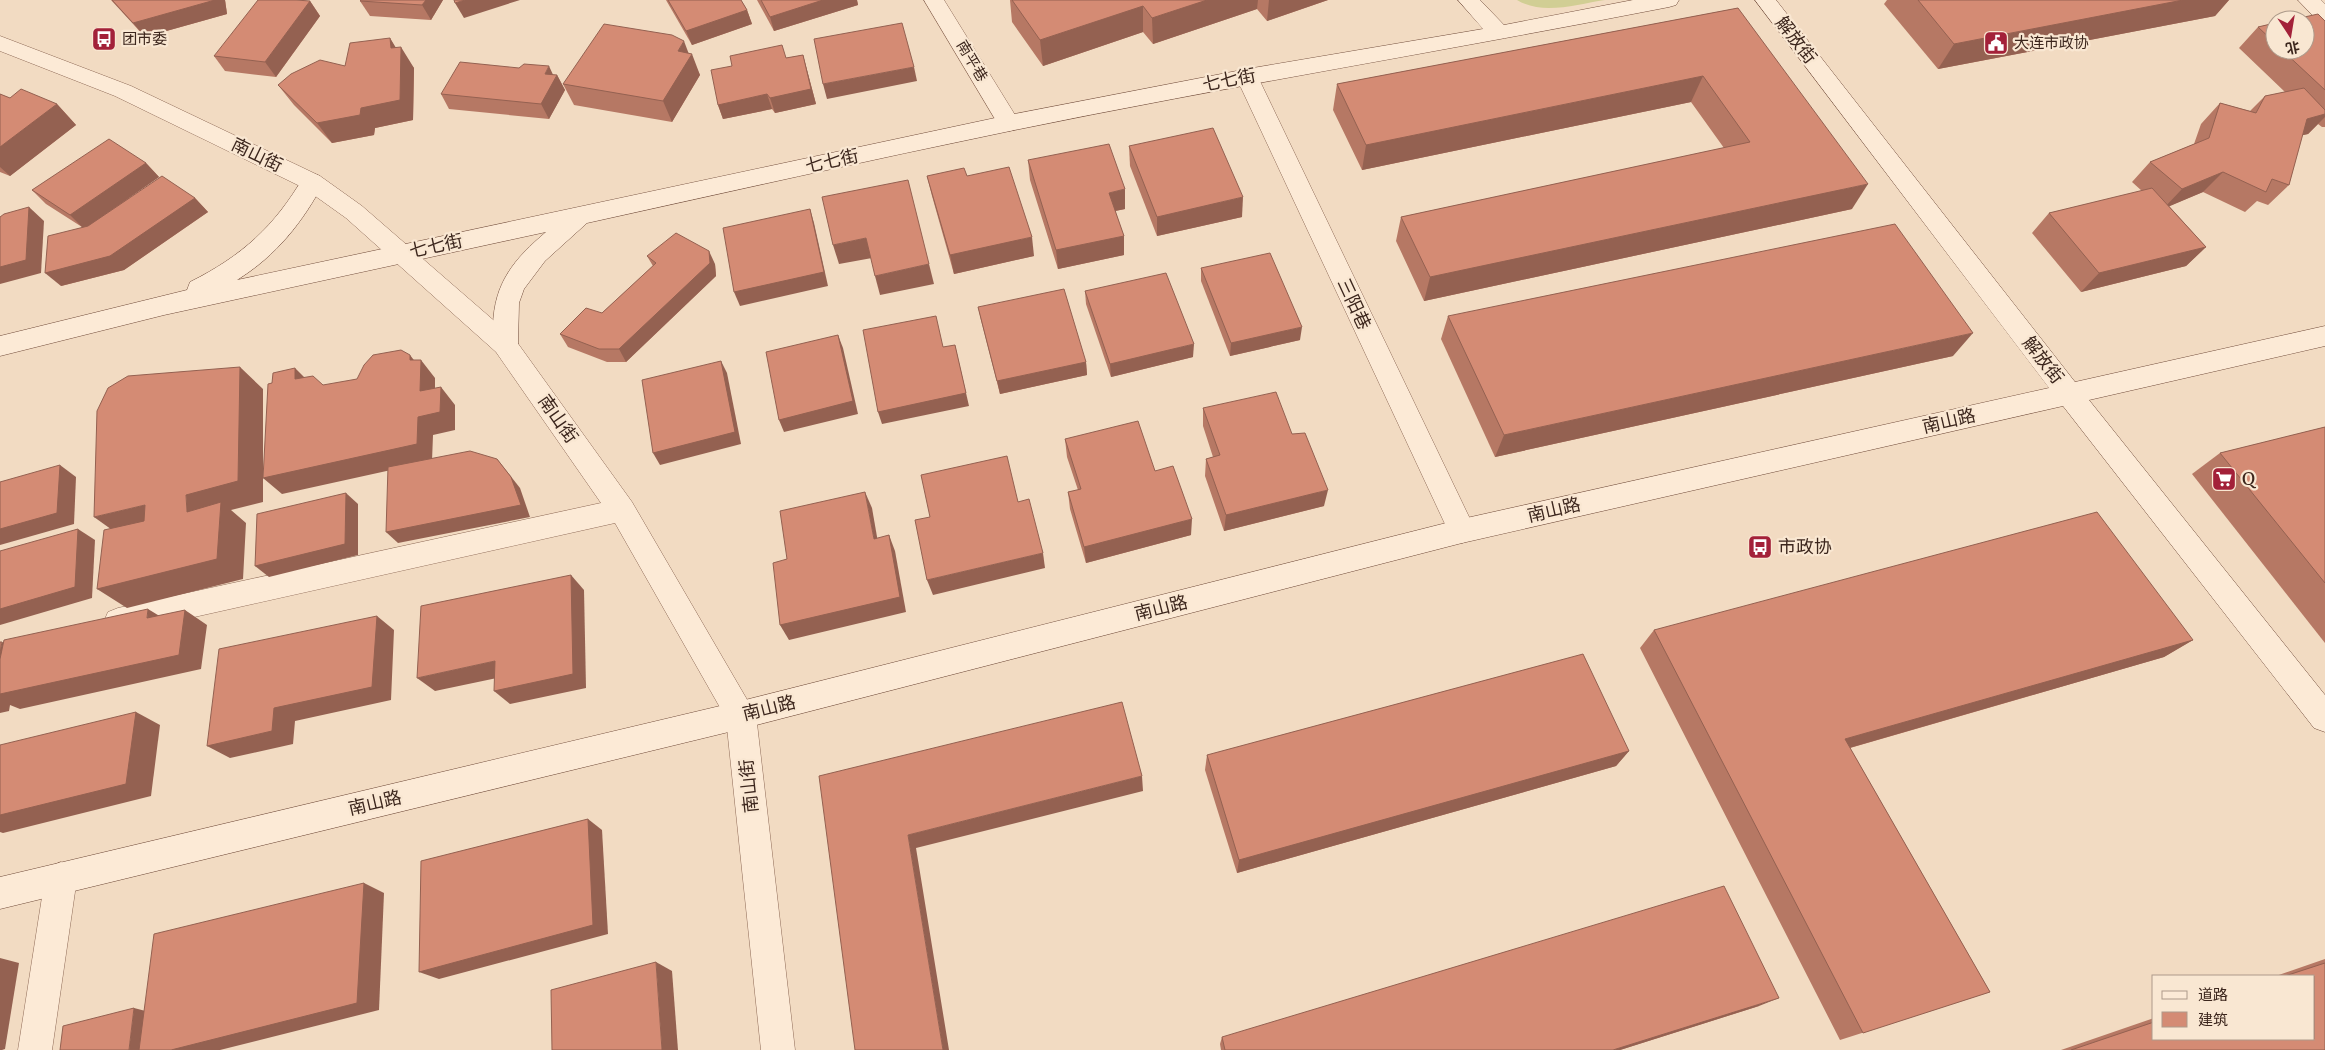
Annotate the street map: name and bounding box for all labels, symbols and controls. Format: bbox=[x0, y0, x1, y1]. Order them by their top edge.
north arrow bbox=[2265, 10, 2315, 60]
street label: 解放街 bbox=[1771, 11, 1822, 68]
bus stop icon: 团市委 bbox=[91, 26, 117, 52]
place label: 团市委 bbox=[122, 29, 167, 48]
public building icon: 大连市政协 bbox=[1983, 30, 2009, 56]
place label: 大连市政协 bbox=[2014, 33, 2089, 52]
street label: 南平巷 bbox=[953, 37, 992, 85]
text: 北 bbox=[2284, 37, 2301, 58]
street label: 七七街 bbox=[1200, 63, 1258, 96]
street label: 南山街 bbox=[228, 132, 287, 177]
street label: 七七街 bbox=[803, 144, 861, 177]
street label: 七七街 bbox=[407, 229, 465, 262]
street label: 三阳巷 bbox=[1333, 274, 1376, 333]
street label: 解放街 bbox=[2018, 331, 2069, 388]
street label: 南山街 bbox=[534, 390, 583, 447]
street label: 南山路 bbox=[1920, 403, 1978, 438]
supermarket icon: Q bbox=[2211, 466, 2237, 492]
place label: Q bbox=[2242, 467, 2257, 490]
street label: 南山路 bbox=[1525, 492, 1583, 527]
bus stop icon: 市政协 bbox=[1747, 534, 1773, 560]
place label: 市政协 bbox=[1778, 535, 1832, 558]
street label: 南山路 bbox=[1132, 590, 1190, 625]
street label: 南山路 bbox=[740, 690, 798, 725]
street label: 南山街 bbox=[734, 758, 763, 814]
street label: 南山路 bbox=[346, 785, 404, 820]
legend bbox=[2152, 975, 2315, 1040]
text: 道路 bbox=[2198, 985, 2228, 1004]
text: 建筑 bbox=[2198, 1010, 2228, 1029]

